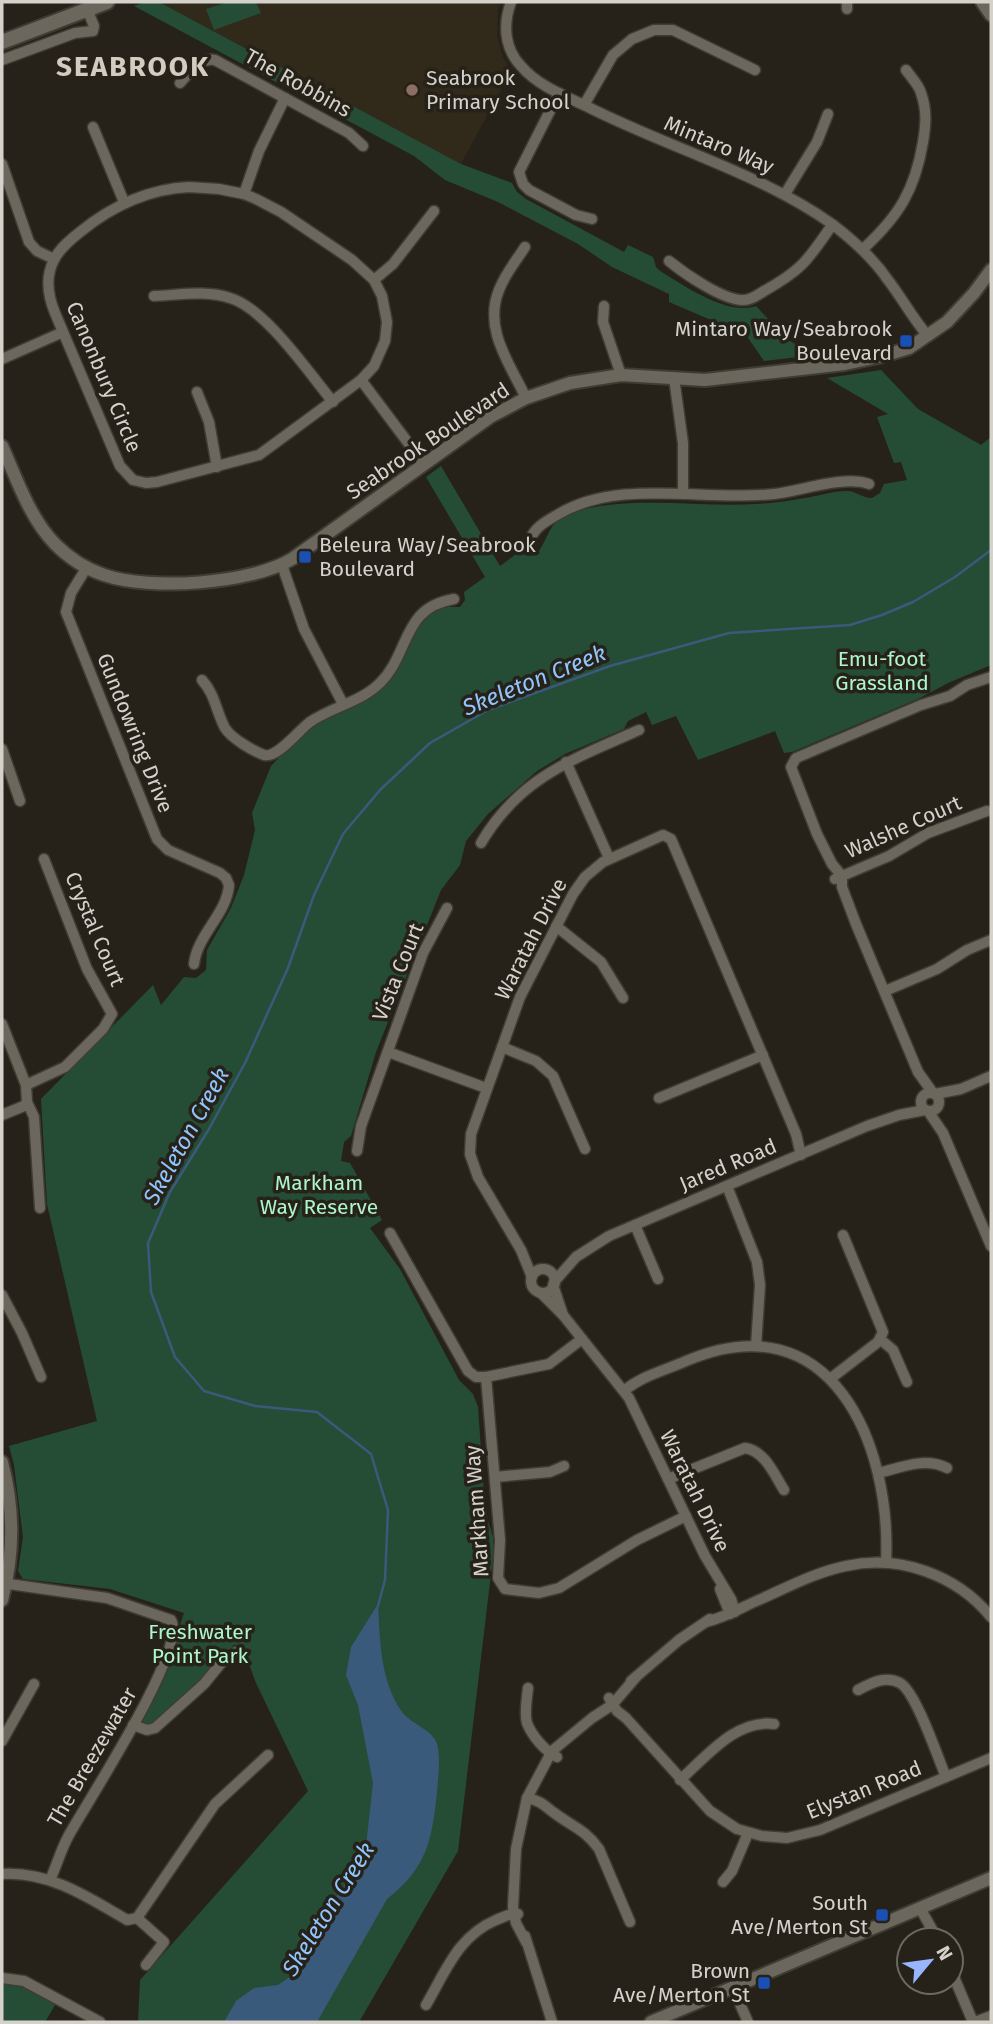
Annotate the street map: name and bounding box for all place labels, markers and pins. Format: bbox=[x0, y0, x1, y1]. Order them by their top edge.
place label: Seabrook Primary School bbox=[426, 65, 570, 115]
marker: Seabrook Primary School bbox=[404, 82, 420, 98]
place label: Mintaro Way/Seabrook Boulevard bbox=[675, 316, 892, 366]
marker: Mintaro Way/Seabrook Boulevard bbox=[898, 333, 914, 349]
place label: Beleura Way/Seabrook Boulevard bbox=[319, 532, 536, 582]
marker: Beleura Way/Seabrook Boulevard bbox=[297, 549, 313, 565]
place label: South Ave/Merton St bbox=[731, 1890, 868, 1940]
marker: South Ave/Merton St bbox=[874, 1907, 890, 1923]
place label: Brown Ave/Merton St bbox=[613, 1958, 750, 2008]
marker: Brown Ave/Merton St bbox=[756, 1975, 772, 1991]

